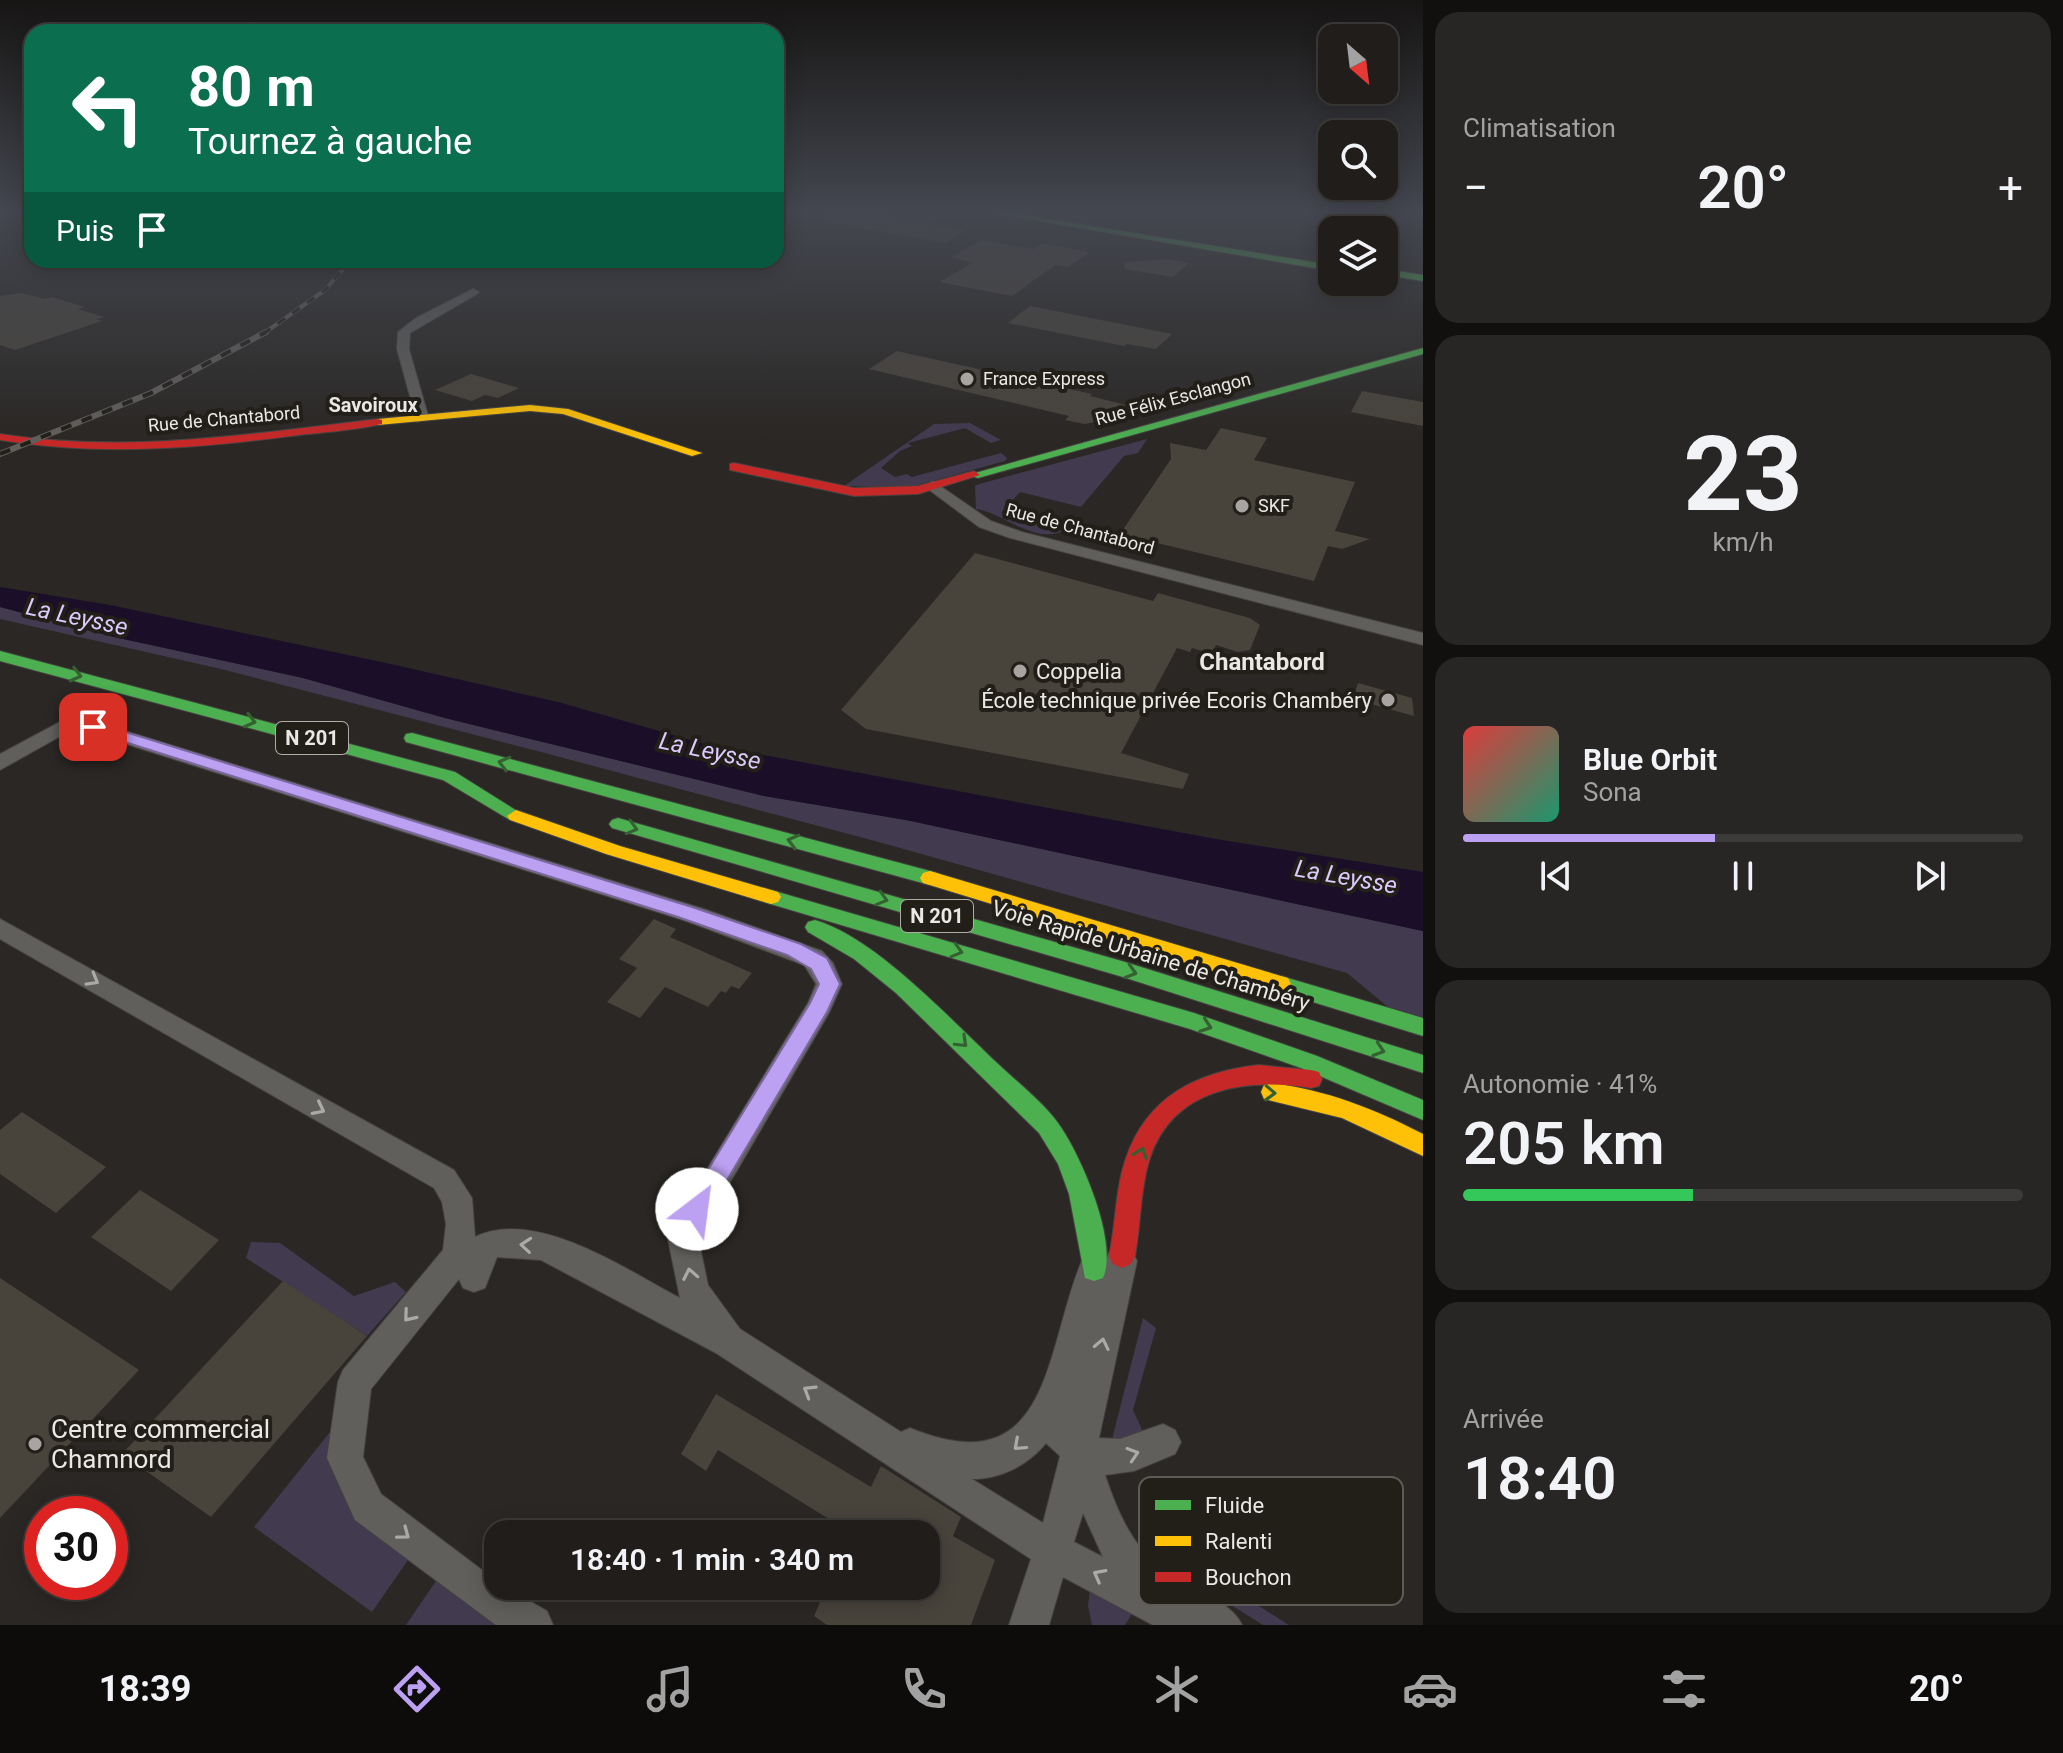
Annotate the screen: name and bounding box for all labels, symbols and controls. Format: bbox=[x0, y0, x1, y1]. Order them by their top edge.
north arrow bbox=[1318, 24, 1398, 104]
map controls bbox=[1318, 24, 1398, 296]
text: 80 m bbox=[188, 54, 315, 120]
icon: left bbox=[56, 56, 160, 160]
text: Climatisation bbox=[1463, 113, 1616, 143]
button: search bbox=[1318, 120, 1398, 200]
text: Tournez à gauche bbox=[188, 121, 472, 163]
text: 20° bbox=[1697, 152, 1789, 223]
text: − bbox=[1463, 162, 1488, 214]
text: + bbox=[1998, 162, 2023, 214]
icon: arrive bbox=[130, 208, 174, 252]
text: Puis bbox=[56, 213, 114, 248]
button: layers bbox=[1318, 216, 1398, 296]
place label: France Express bbox=[983, 368, 1105, 389]
street label: Rue Félix Esclangon bbox=[1093, 368, 1253, 429]
marker: France Express bbox=[958, 370, 976, 388]
district label: Savoiroux bbox=[328, 393, 418, 417]
street label: Rue de Chantabord bbox=[147, 401, 301, 436]
text: 23 bbox=[1683, 414, 1803, 535]
place label: SKF bbox=[1258, 495, 1290, 516]
marker: SKF bbox=[1233, 497, 1251, 515]
street label: Rue de Chantabord bbox=[1004, 499, 1157, 558]
text: km/h bbox=[1712, 527, 1774, 557]
water label: La Leysse bbox=[24, 593, 130, 641]
district label: Chantabord bbox=[1199, 648, 1325, 676]
place label: Coppelia bbox=[1036, 659, 1122, 684]
marker: Coppelia bbox=[1011, 662, 1029, 680]
one-way arrow bbox=[68, 665, 82, 682]
place label: École technique privée Ecoris Chambéry bbox=[981, 688, 1373, 713]
marker: École technique privée Ecoris Chambéry bbox=[1379, 691, 1397, 709]
pin bbox=[59, 693, 127, 761]
icon: arrive bbox=[71, 705, 115, 749]
one-way arrow bbox=[243, 712, 257, 729]
road number: N 201 bbox=[276, 722, 348, 754]
water label: La Leysse bbox=[657, 727, 763, 775]
text: Blue Orbit bbox=[1583, 742, 1717, 777]
one-way arrow bbox=[498, 756, 512, 772]
text: Sona bbox=[1583, 777, 1642, 807]
one-way arrow bbox=[624, 818, 638, 835]
one-way arrow bbox=[787, 834, 801, 851]
water label: La Leysse bbox=[1293, 854, 1399, 900]
icon: previous bbox=[1534, 854, 1578, 898]
icon: pause bbox=[1721, 854, 1765, 898]
icon: next bbox=[1908, 854, 1952, 898]
one-way arrow bbox=[874, 890, 888, 907]
street label: Voie Rapide Urbaine de Chambéry bbox=[989, 895, 1313, 1016]
road number: N 201 bbox=[901, 900, 973, 932]
one-way arrow bbox=[949, 942, 963, 959]
one-way arrow bbox=[1124, 963, 1138, 979]
one-way arrow bbox=[84, 970, 99, 986]
one-way arrow bbox=[1198, 1017, 1212, 1033]
one-way arrow bbox=[953, 1033, 967, 1047]
one-way arrow bbox=[1372, 1041, 1386, 1057]
text: Autonomie · 41% bbox=[1463, 1069, 1657, 1099]
one-way arrow bbox=[1264, 1084, 1277, 1101]
one-way arrow bbox=[310, 1099, 325, 1114]
text: 205 km bbox=[1463, 1108, 1665, 1179]
one-way arrow bbox=[1131, 1147, 1148, 1161]
position arrow bbox=[655, 1167, 739, 1251]
one-way arrow bbox=[519, 1236, 532, 1253]
one-way arrow bbox=[682, 1267, 699, 1281]
one-way arrow bbox=[404, 1307, 419, 1322]
one-way arrow bbox=[1093, 1337, 1110, 1350]
one-way arrow bbox=[803, 1386, 817, 1401]
text: Arrivée bbox=[1463, 1404, 1544, 1434]
place label: Centre commercial Chamnord bbox=[51, 1414, 270, 1474]
marker: Centre commercial Chamnord bbox=[26, 1435, 44, 1453]
one-way arrow bbox=[1014, 1436, 1028, 1450]
text: 18:40 bbox=[1463, 1443, 1616, 1514]
one-way arrow bbox=[1125, 1448, 1139, 1464]
legend bbox=[1139, 1477, 1403, 1605]
text: Fluide bbox=[1205, 1493, 1264, 1518]
speed limit sign: 30 bbox=[24, 1496, 128, 1600]
one-way arrow bbox=[395, 1524, 409, 1538]
text: Ralenti bbox=[1205, 1529, 1272, 1554]
text: 18:40 · 1 min · 340 m bbox=[570, 1542, 854, 1577]
text: Bouchon bbox=[1205, 1565, 1292, 1590]
one-way arrow bbox=[1092, 1570, 1107, 1585]
icon: directions bbox=[389, 1661, 445, 1717]
icon: music bbox=[642, 1661, 698, 1717]
icon: phone bbox=[896, 1661, 952, 1717]
icon: climate bbox=[1149, 1661, 1205, 1717]
icon: car bbox=[1402, 1661, 1458, 1717]
icon: filters bbox=[1656, 1661, 1712, 1717]
text: 18:39 bbox=[99, 1668, 191, 1710]
text: 20° bbox=[1909, 1668, 1964, 1710]

